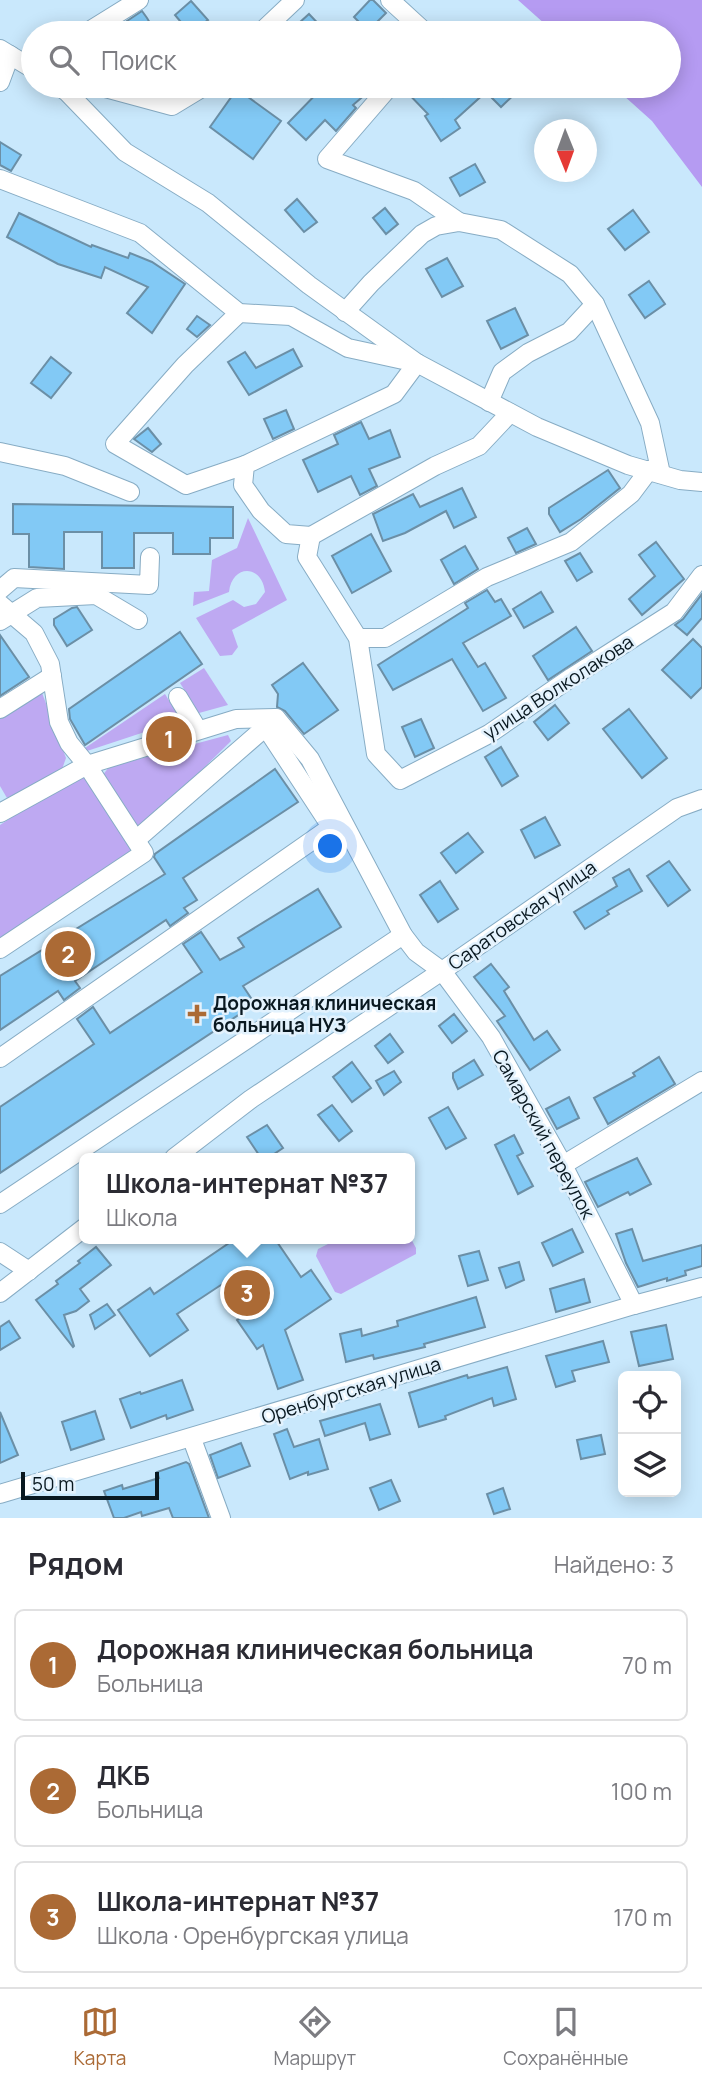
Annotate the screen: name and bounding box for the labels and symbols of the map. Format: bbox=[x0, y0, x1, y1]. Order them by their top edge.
north arrow bbox=[534, 119, 597, 182]
street label: улица Волколакова bbox=[478, 629, 638, 745]
pin: 1 bbox=[146, 713, 192, 765]
your location bbox=[313, 829, 347, 863]
street label: Саратовская улица bbox=[443, 854, 601, 976]
pin: 2 bbox=[45, 928, 91, 980]
place label: Дорожная клиническая больница НУЗ bbox=[213, 990, 436, 1038]
marker: Дорожная клиническая больница НУЗ bbox=[187, 1004, 207, 1024]
street label: Самарский переулок bbox=[487, 1045, 602, 1224]
pin: 3 bbox=[224, 1267, 270, 1319]
street label: Оренбургская улица bbox=[258, 1350, 444, 1430]
scale bar bbox=[21, 1469, 159, 1501]

